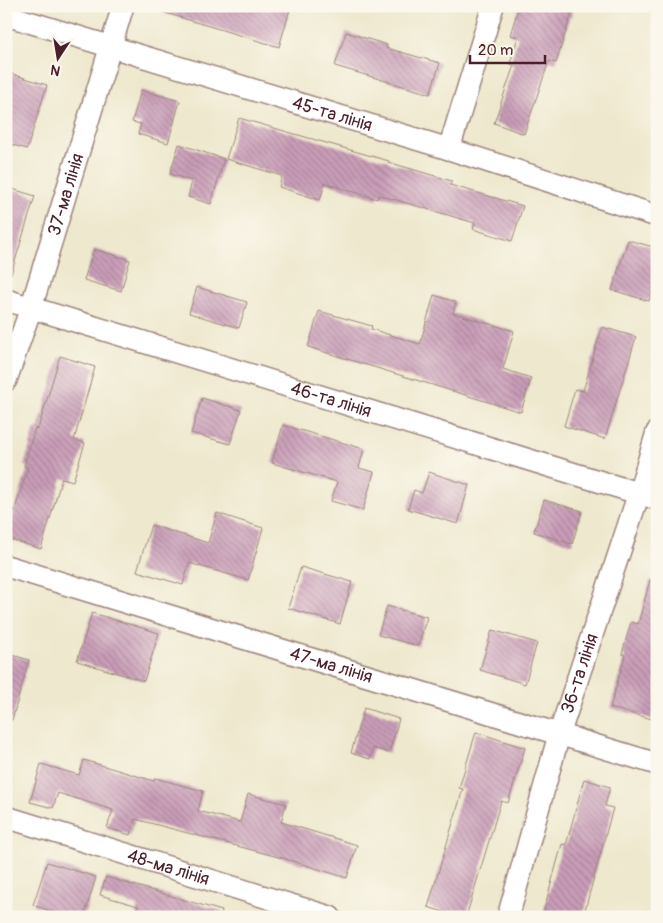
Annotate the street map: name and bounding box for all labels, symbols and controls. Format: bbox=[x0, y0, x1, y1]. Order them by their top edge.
north arrow bbox=[32, 32, 82, 82]
scale bar bbox=[470, 32, 546, 64]
text: 20 m bbox=[478, 41, 513, 60]
text: N bbox=[49, 61, 62, 80]
street label: 45-та лінія bbox=[289, 91, 375, 137]
street label: 37-ма лінія bbox=[43, 151, 89, 238]
street label: 46-та лінія bbox=[288, 377, 374, 423]
street label: 36-та лінія bbox=[556, 630, 604, 716]
street label: 47-ма лінія bbox=[287, 642, 375, 689]
street label: 48-ма лінія bbox=[124, 844, 212, 891]

